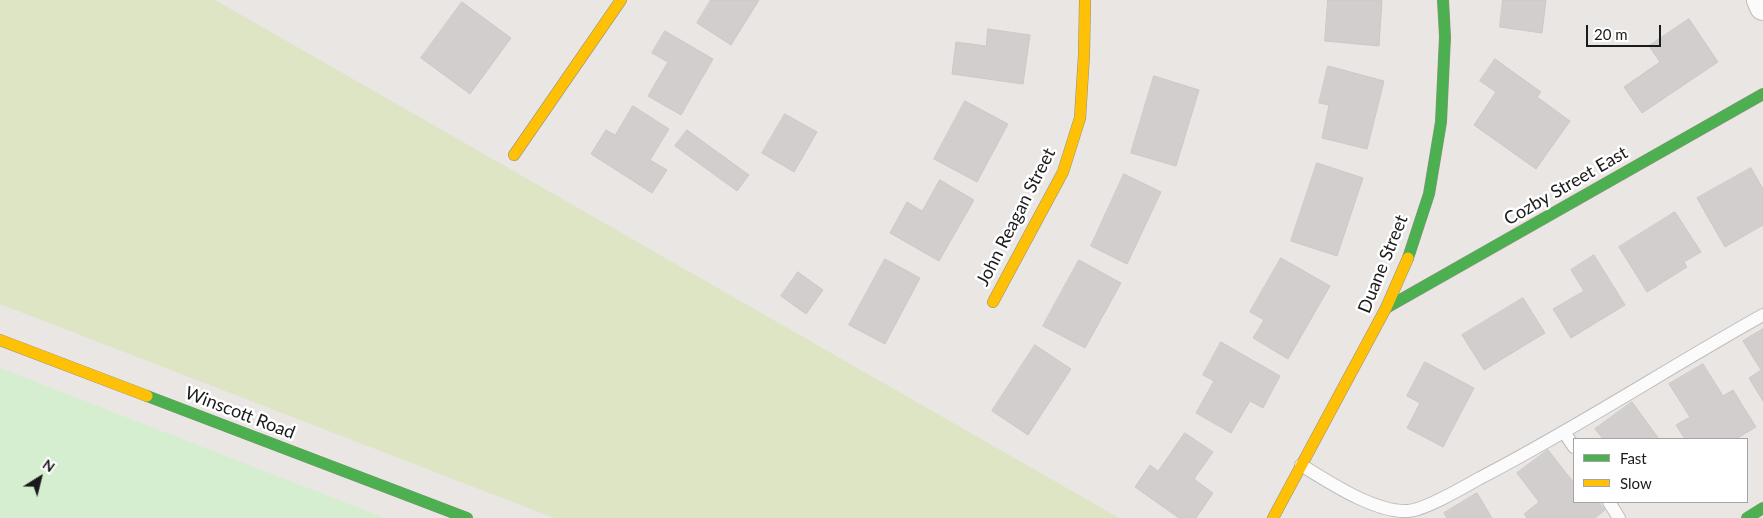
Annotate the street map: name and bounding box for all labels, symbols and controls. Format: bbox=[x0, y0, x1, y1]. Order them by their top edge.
scale bar bbox=[1588, 15, 1663, 47]
text: 20 m bbox=[1594, 25, 1628, 43]
street label: Cozby Street East bbox=[1500, 142, 1632, 230]
street label: John Reagan Street bbox=[972, 145, 1060, 289]
street label: Duane Street bbox=[1353, 212, 1413, 316]
street label: Winscott Road bbox=[182, 382, 298, 444]
legend bbox=[1573, 438, 1748, 503]
text: Fast bbox=[1620, 449, 1647, 467]
north arrow bbox=[15, 453, 65, 503]
text: N bbox=[40, 455, 58, 476]
text: Slow bbox=[1620, 474, 1652, 492]

